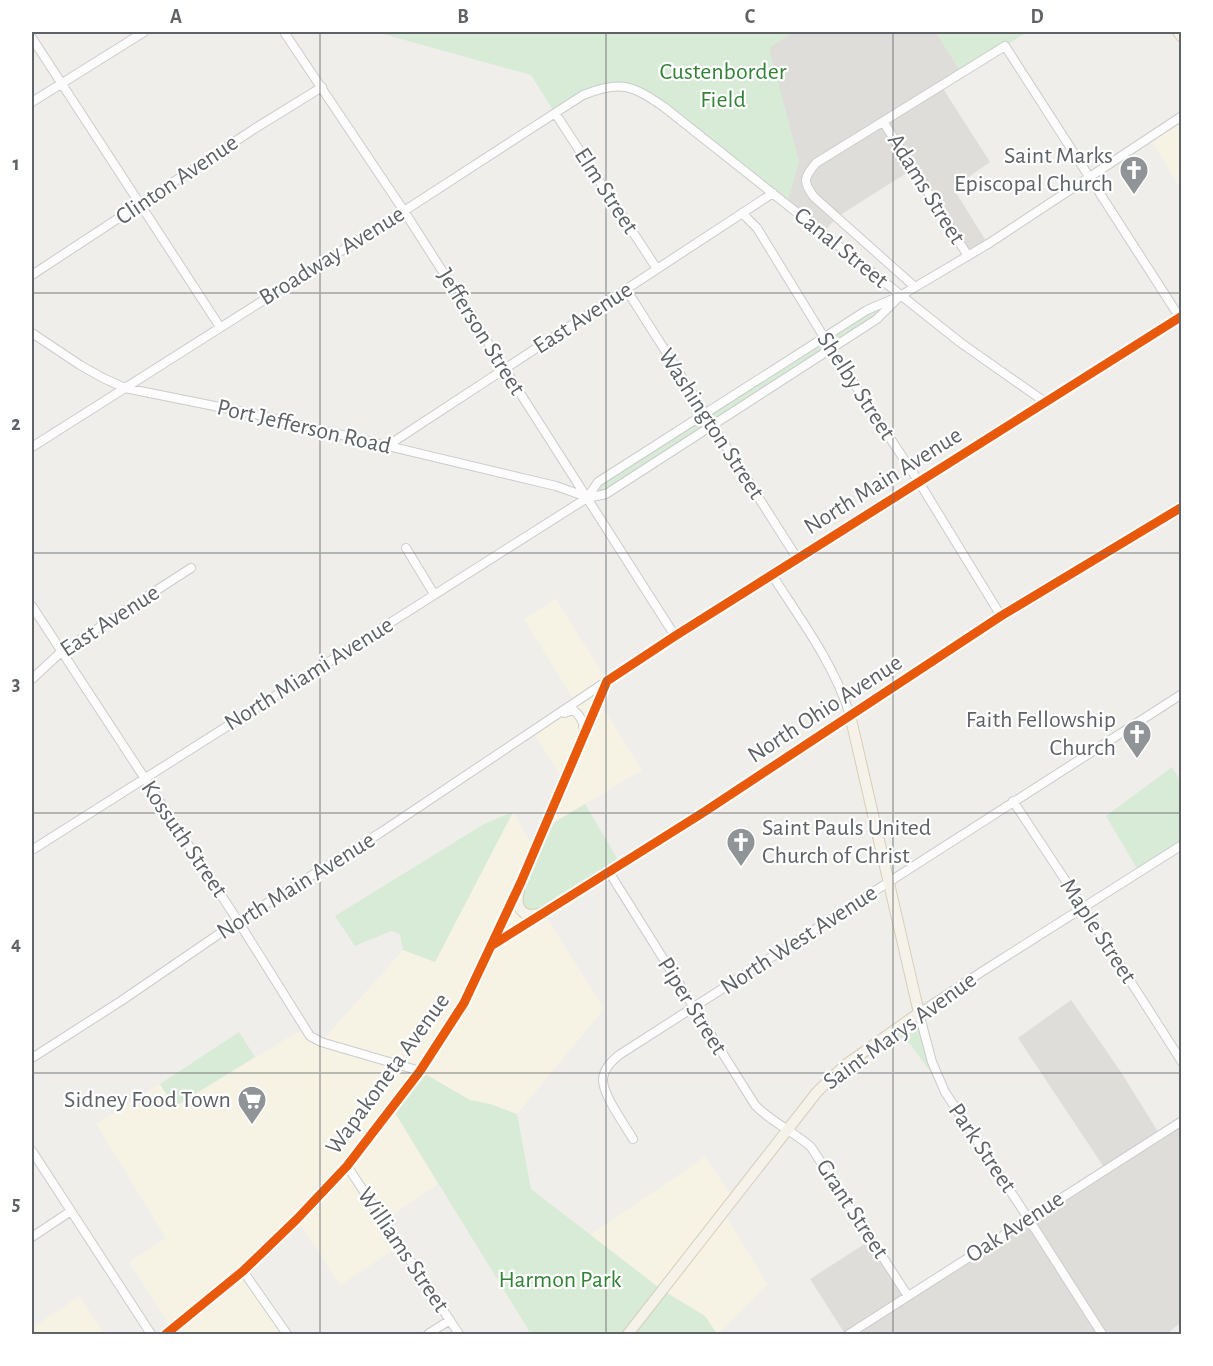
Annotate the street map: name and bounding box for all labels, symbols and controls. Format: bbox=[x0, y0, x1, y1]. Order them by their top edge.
text: A bbox=[170, 7, 182, 27]
text: B bbox=[457, 7, 469, 27]
text: C bbox=[745, 7, 756, 27]
text: D bbox=[1030, 7, 1044, 27]
park label: Custenborder Field bbox=[660, 60, 787, 112]
street label: Clinton Avenue bbox=[112, 130, 242, 230]
street label: Adams Street bbox=[883, 130, 970, 249]
street label: Elm Street bbox=[569, 144, 643, 239]
place label: Saint Marks Episcopal Church bbox=[954, 144, 1113, 196]
text: 1 bbox=[12, 154, 20, 174]
church icon: Saint Marks Episcopal Church bbox=[1118, 154, 1150, 196]
street label: Broadway Avenue bbox=[255, 202, 409, 310]
street label: Canal Street bbox=[789, 203, 893, 293]
street label: Jefferson Street bbox=[433, 264, 530, 400]
street label: East Avenue bbox=[529, 277, 637, 359]
street label: Shelby Street bbox=[812, 328, 900, 445]
street label: Washington Street bbox=[654, 344, 769, 504]
street label: Port Jefferson Road bbox=[215, 395, 393, 459]
text: 2 bbox=[11, 414, 21, 434]
street label: North Main Avenue bbox=[800, 423, 966, 539]
street label: East Avenue bbox=[56, 580, 164, 662]
street label: North Miami Avenue bbox=[220, 612, 398, 736]
street label: North Ohio Avenue bbox=[744, 650, 906, 768]
text: 3 bbox=[12, 674, 20, 694]
place label: Faith Fellowship Church bbox=[966, 708, 1116, 760]
church icon: Faith Fellowship Church bbox=[1121, 718, 1153, 760]
street label: Kossuth Street bbox=[136, 776, 232, 902]
place label: Saint Pauls United Church of Christ bbox=[762, 816, 931, 868]
church icon: Saint Pauls United Church of Christ bbox=[725, 826, 757, 868]
street label: North Main Avenue bbox=[213, 828, 379, 944]
street label: Maple Street bbox=[1055, 874, 1141, 988]
street label: North West Avenue bbox=[716, 881, 882, 999]
text: 4 bbox=[11, 934, 21, 954]
street label: Piper Street bbox=[653, 953, 731, 1059]
street label: Saint Marys Avenue bbox=[819, 968, 981, 1094]
street label: Wapakoneta Avenue bbox=[322, 989, 454, 1159]
supermarket icon: Sidney Food Town bbox=[236, 1084, 268, 1126]
place label: Sidney Food Town bbox=[64, 1088, 231, 1112]
street label: Park Street bbox=[944, 1099, 1021, 1197]
street label: Grant Street bbox=[811, 1155, 893, 1263]
street label: Williams Street bbox=[353, 1183, 453, 1317]
street label: Oak Avenue bbox=[962, 1187, 1068, 1267]
text: 5 bbox=[12, 1194, 20, 1214]
park label: Harmon Park bbox=[498, 1268, 622, 1292]

